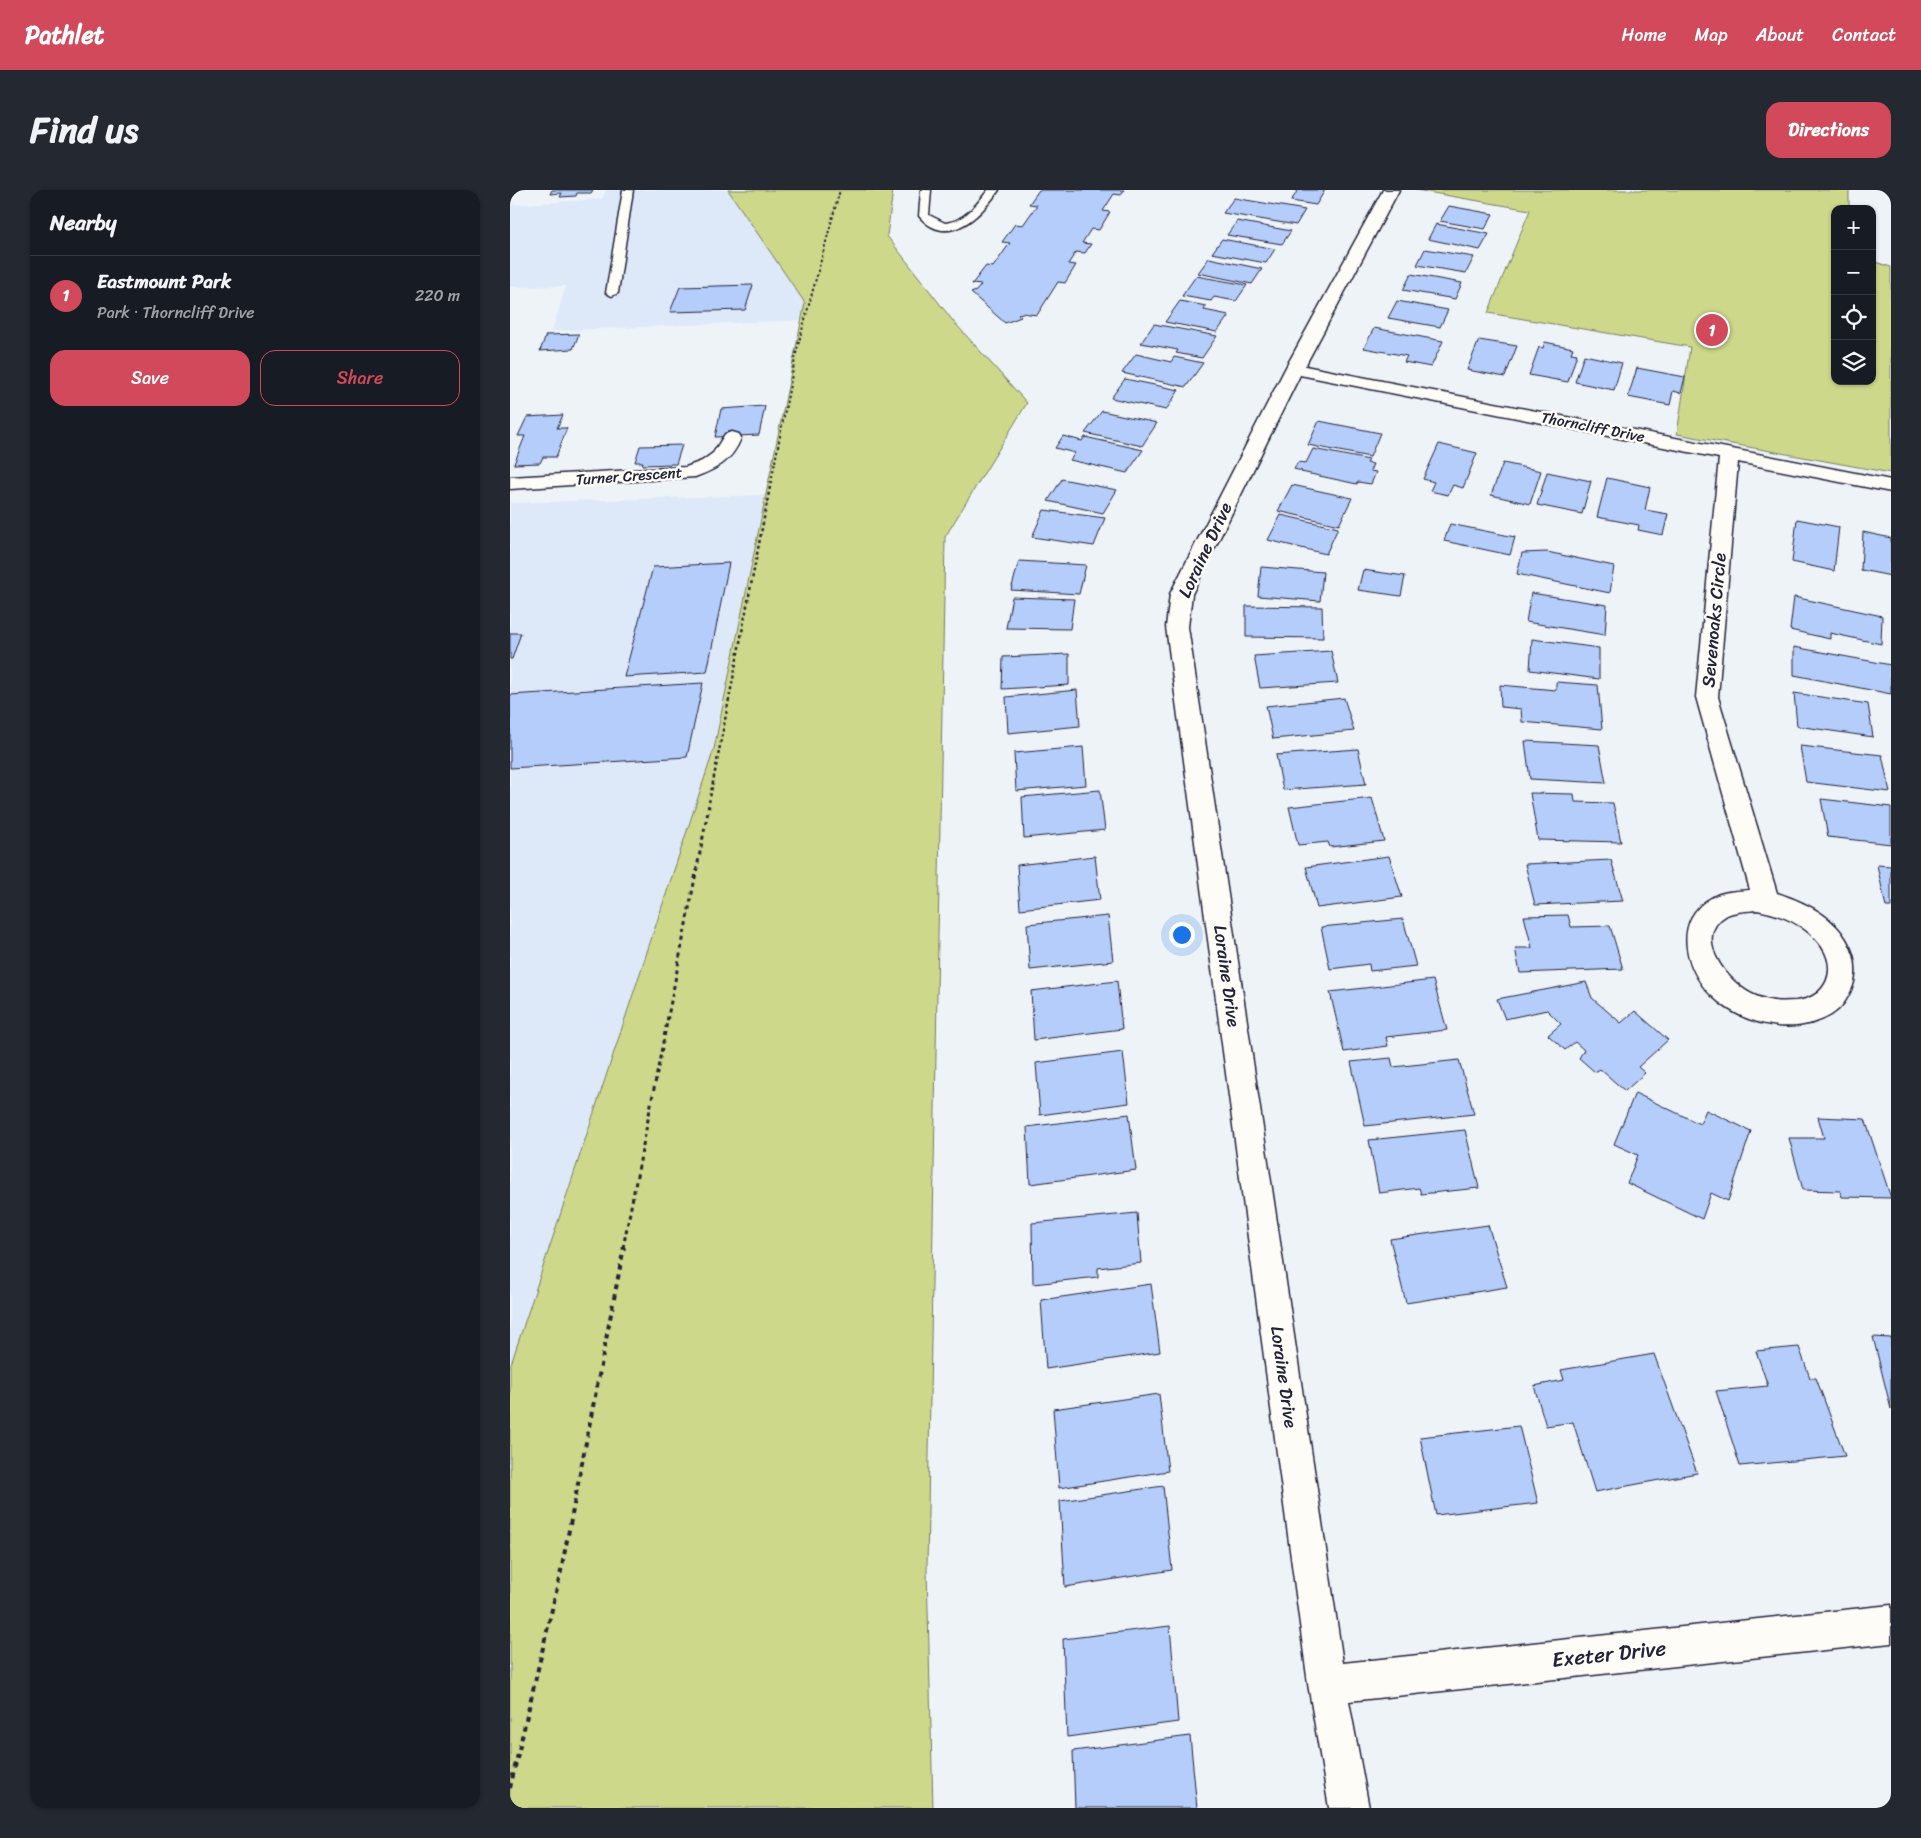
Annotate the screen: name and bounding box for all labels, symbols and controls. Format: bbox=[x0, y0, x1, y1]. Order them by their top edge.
text: Pathlet bbox=[25, 14, 104, 56]
text: Home bbox=[1622, 19, 1667, 51]
text: Map bbox=[1695, 19, 1728, 51]
text: About bbox=[1756, 19, 1804, 51]
text: Contact bbox=[1832, 19, 1896, 51]
text: Find us bbox=[30, 99, 138, 161]
button: Directions bbox=[1766, 102, 1891, 158]
text: Nearby bbox=[50, 204, 116, 242]
map controls bbox=[1831, 205, 1876, 385]
button: + bbox=[1831, 205, 1876, 250]
button: − bbox=[1831, 250, 1876, 295]
text: Eastmount Park bbox=[97, 265, 231, 298]
text: 1 bbox=[63, 281, 69, 310]
text: 220 m bbox=[415, 281, 460, 310]
button: locate bbox=[1831, 295, 1876, 340]
text: Park · Thorncliff Drive bbox=[97, 298, 255, 327]
pin: 1 bbox=[1696, 311, 1728, 349]
button: layers bbox=[1831, 340, 1876, 385]
button: Save bbox=[50, 350, 250, 406]
button: Share bbox=[260, 350, 460, 406]
street label: Thorncliff Drive bbox=[1539, 404, 1647, 450]
street label: Turner Crescent bbox=[575, 459, 683, 493]
street label: Loraine Drive bbox=[1169, 496, 1241, 603]
street label: Sevenoaks Circle bbox=[1692, 551, 1736, 688]
your location bbox=[1169, 922, 1195, 948]
street label: Loraine Drive bbox=[1204, 923, 1250, 1029]
street label: Loraine Drive bbox=[1261, 1324, 1307, 1430]
street label: Exeter Drive bbox=[1550, 1629, 1668, 1679]

